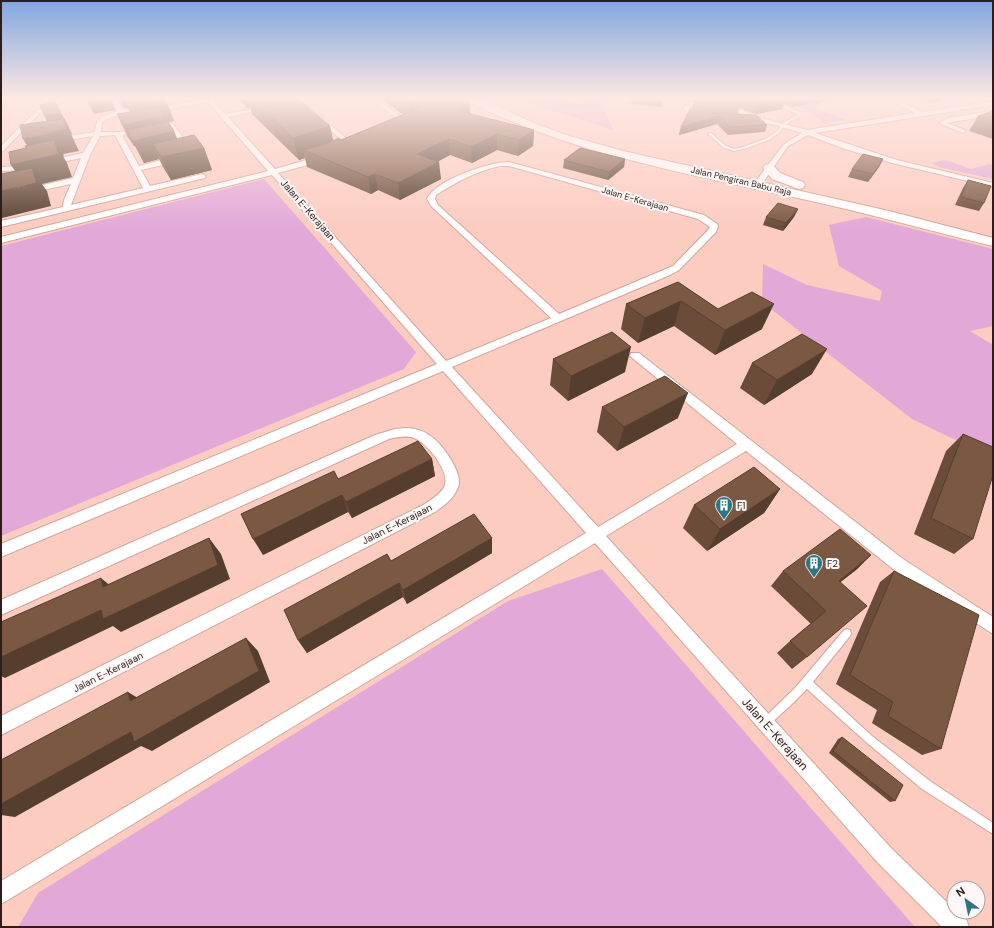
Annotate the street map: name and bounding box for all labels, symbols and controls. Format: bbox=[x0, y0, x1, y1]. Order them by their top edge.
street label: Jalan Pengiran Babu Raja bbox=[690, 164, 793, 198]
street label: Jalan E-Kerajaan bbox=[278, 177, 338, 243]
street label: Jalan E-Kerajaan bbox=[600, 184, 670, 214]
building icon: F1 bbox=[714, 495, 734, 520]
place label: F1 bbox=[737, 499, 745, 512]
street label: Jalan E-Kerajaan bbox=[360, 501, 434, 547]
building icon: F2 bbox=[804, 553, 824, 578]
place label: F2 bbox=[827, 557, 838, 570]
street label: Jalan E-Kerajaan bbox=[71, 649, 145, 695]
street label: Jalan E-Kerajaan bbox=[738, 694, 812, 774]
north arrow bbox=[946, 880, 986, 920]
text: N bbox=[953, 884, 968, 900]

